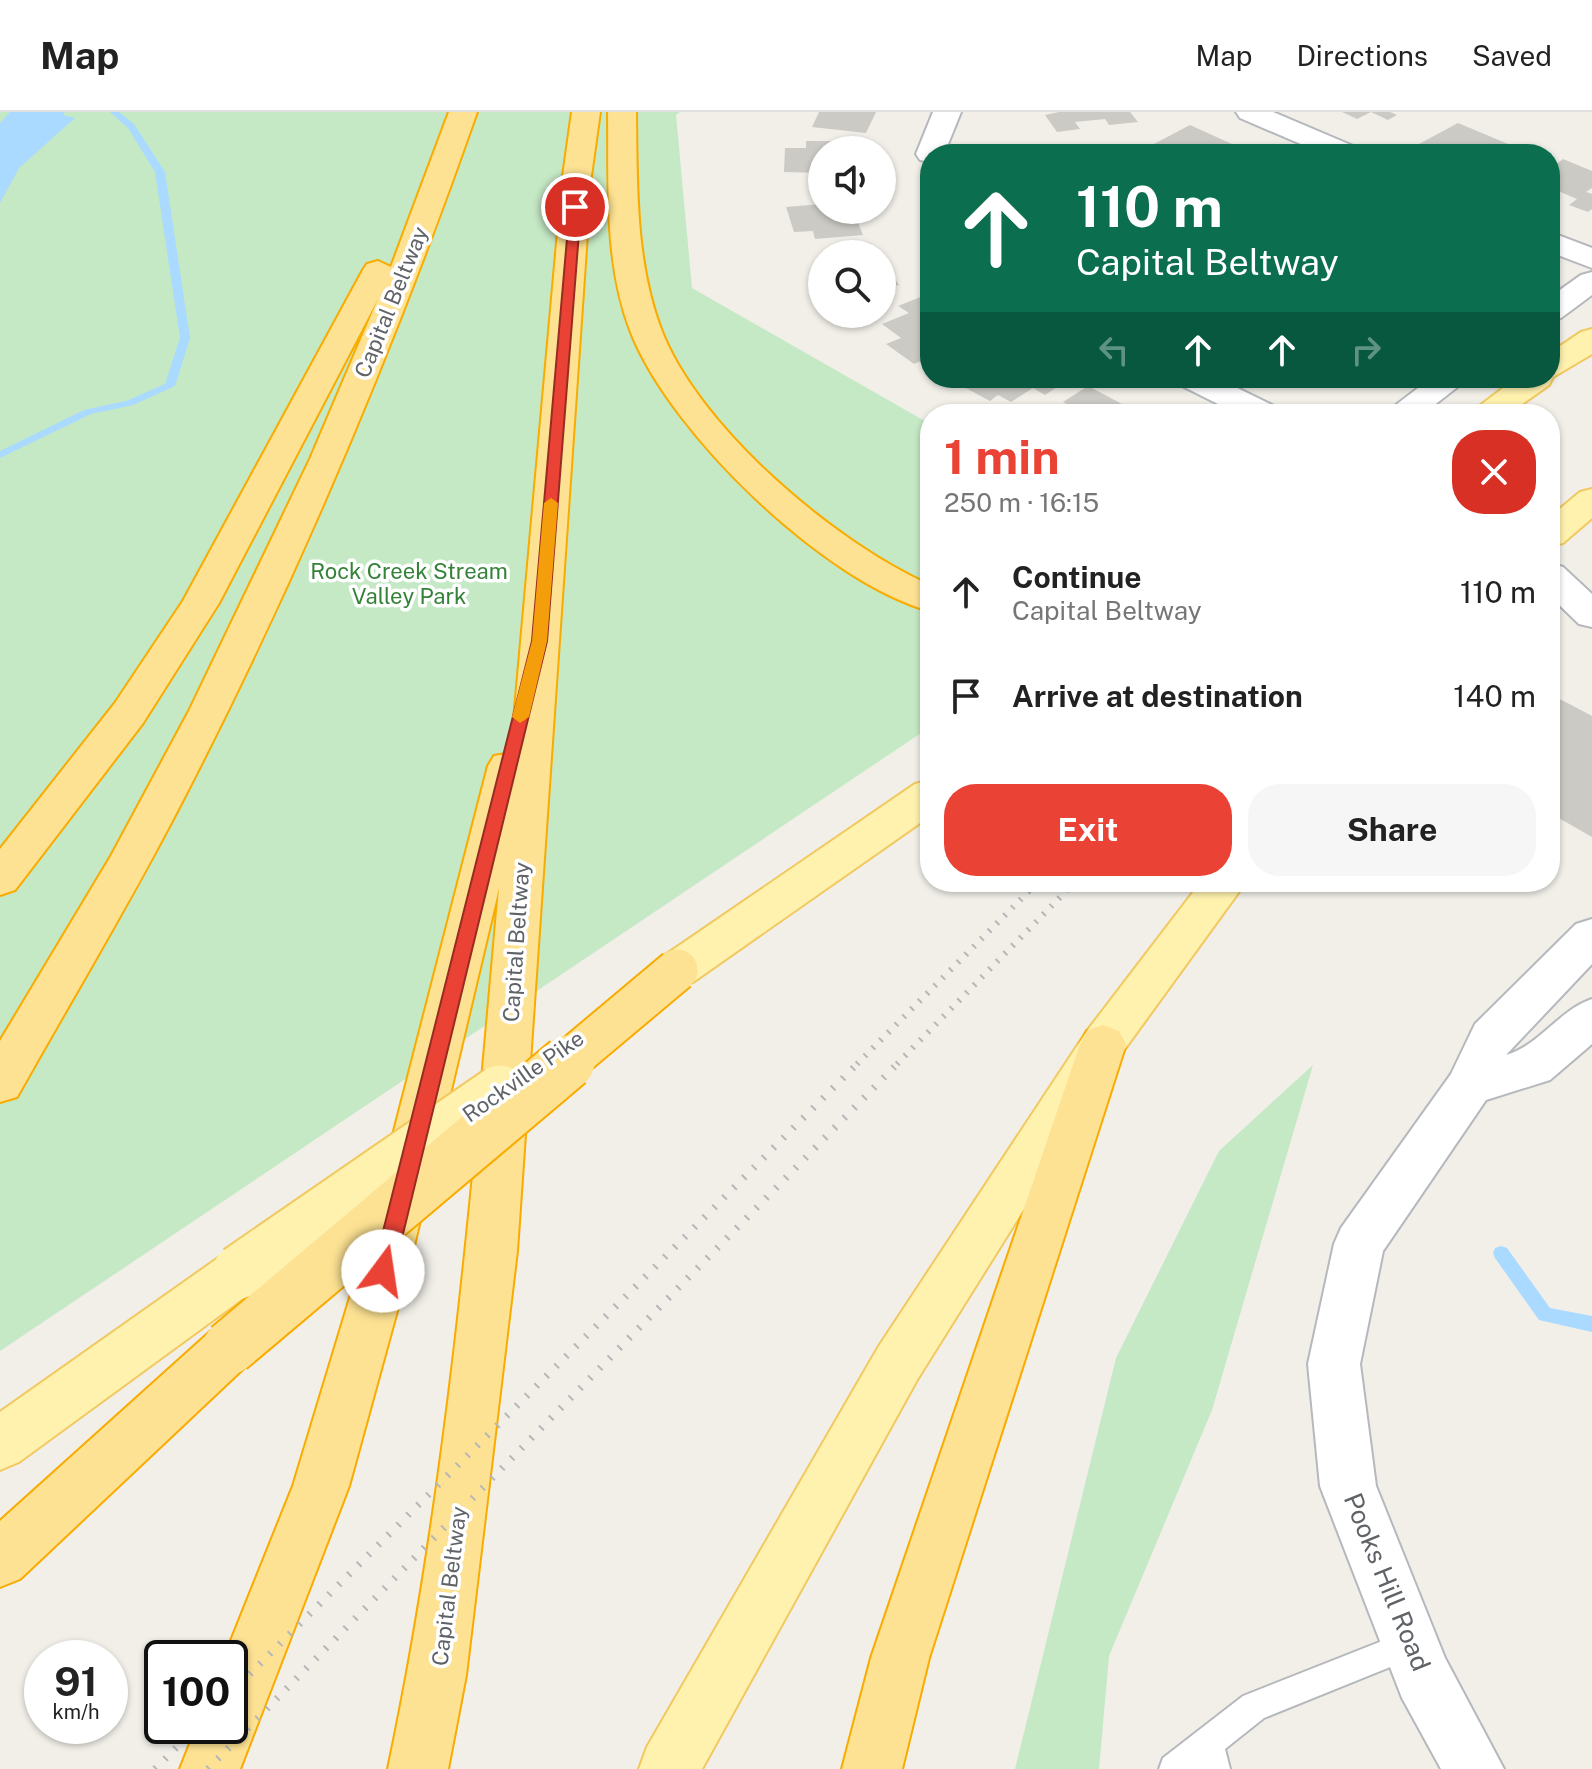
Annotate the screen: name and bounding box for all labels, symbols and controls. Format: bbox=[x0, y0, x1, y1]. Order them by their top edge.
text: Map bbox=[40, 33, 119, 78]
text: Map bbox=[1196, 39, 1252, 72]
text: Directions bbox=[1296, 39, 1428, 72]
text: Saved bbox=[1472, 39, 1552, 72]
map controls bbox=[808, 136, 896, 328]
button: sound bbox=[808, 136, 896, 224]
pin bbox=[541, 173, 609, 241]
text: 110 m bbox=[1076, 174, 1223, 240]
icon: ahead bbox=[944, 176, 1048, 280]
icon: arrive bbox=[553, 185, 597, 229]
street label: Capital Beltway bbox=[349, 223, 433, 381]
button: search bbox=[808, 240, 896, 328]
text: Capital Beltway bbox=[1076, 241, 1339, 283]
icon: left bbox=[1092, 328, 1136, 372]
icon: ahead bbox=[1176, 328, 1220, 372]
icon: ahead bbox=[1260, 328, 1304, 372]
icon: right bbox=[1344, 328, 1388, 372]
text: 1 min bbox=[944, 428, 1060, 485]
button: close bbox=[1452, 430, 1536, 514]
text: 250 m · 16:15 bbox=[944, 487, 1099, 518]
park label: Rock Creek Stream Valley Park bbox=[310, 558, 508, 609]
text: Continue bbox=[1012, 559, 1142, 595]
icon: ahead bbox=[944, 570, 988, 614]
text: 110 m bbox=[1460, 574, 1536, 610]
text: Capital Beltway bbox=[1012, 595, 1202, 626]
icon: arrive bbox=[944, 674, 988, 718]
text: Arrive at destination bbox=[1012, 678, 1303, 714]
text: 140 m bbox=[1453, 678, 1536, 714]
button: Exit bbox=[944, 784, 1232, 876]
button: Share bbox=[1248, 784, 1536, 876]
street label: Capital Beltway bbox=[497, 861, 535, 1023]
street label: Rockville Pike bbox=[457, 1025, 589, 1127]
position arrow bbox=[341, 1229, 425, 1313]
street label: Pooks Hill Road bbox=[1338, 1488, 1437, 1675]
street label: Capital Beltway bbox=[426, 1505, 472, 1667]
speed limit sign: 100 bbox=[144, 1640, 248, 1744]
text: 91 bbox=[54, 1658, 98, 1705]
text: km/h bbox=[52, 1700, 100, 1724]

